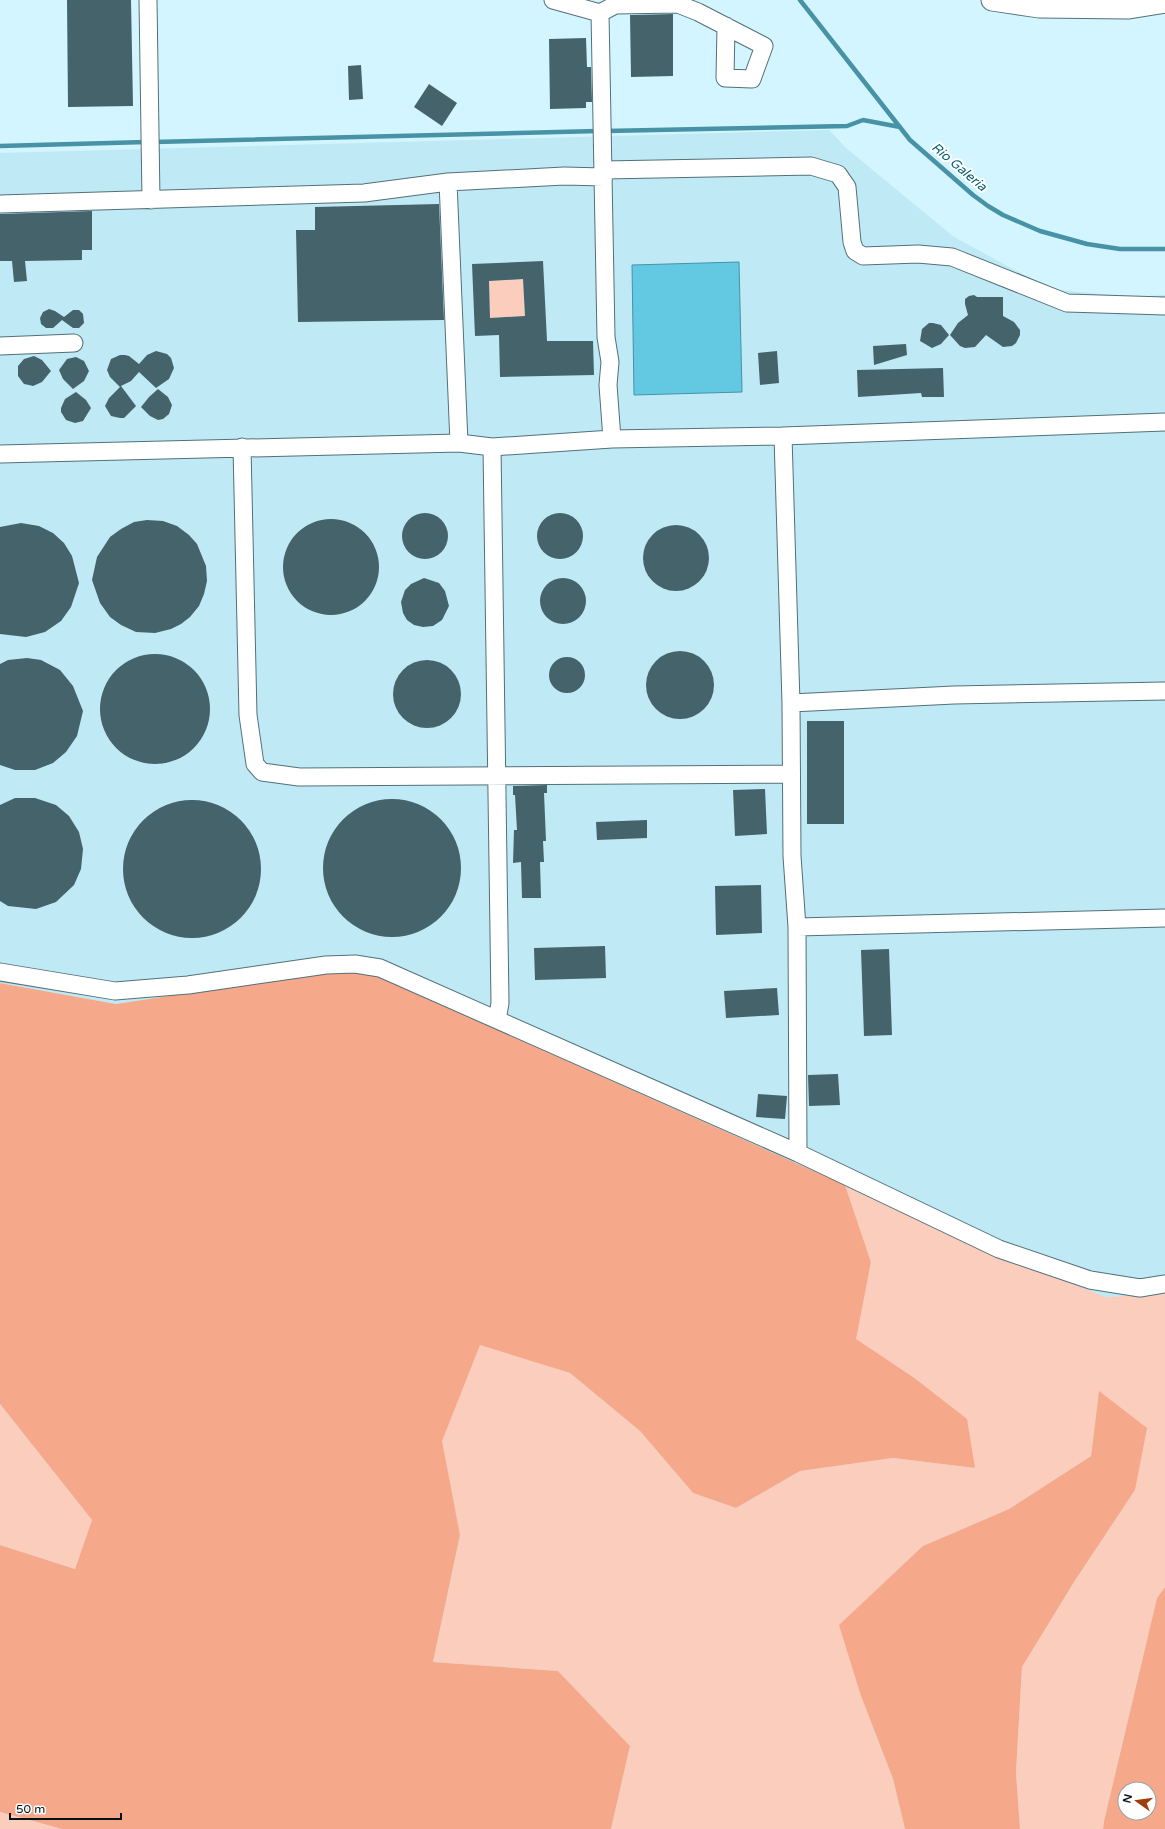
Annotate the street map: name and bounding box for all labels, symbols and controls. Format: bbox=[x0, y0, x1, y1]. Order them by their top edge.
water label: Rio Galeria bbox=[928, 139, 990, 195]
north arrow bbox=[1117, 1781, 1157, 1821]
text: N bbox=[1120, 1793, 1135, 1805]
scale bar bbox=[10, 1795, 121, 1821]
text: 50 m bbox=[16, 1802, 45, 1816]

